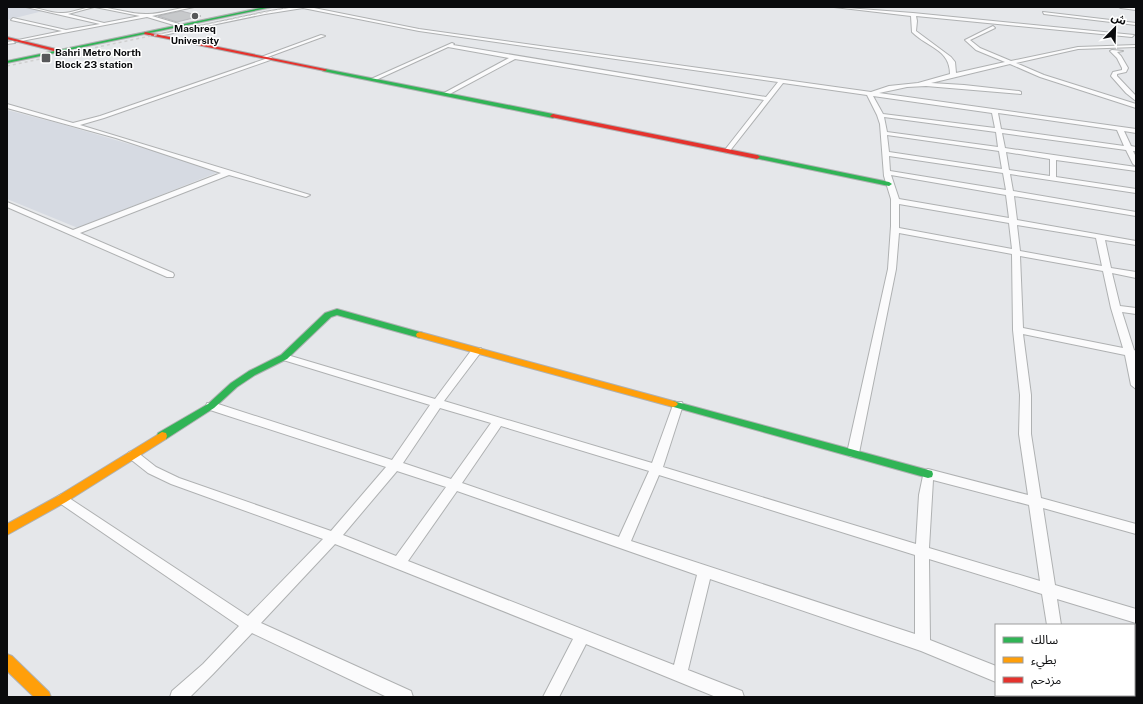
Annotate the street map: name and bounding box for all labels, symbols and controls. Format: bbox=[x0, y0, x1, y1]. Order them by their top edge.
north arrow bbox=[1095, 8, 1135, 48]
text: ش bbox=[1109, 10, 1128, 28]
marker: Mashreq University bbox=[190, 11, 200, 21]
place label: Mashreq University bbox=[171, 22, 220, 46]
place label: Bahri Metro North Block 23 station bbox=[55, 46, 141, 70]
marker: Bahri Metro North Block 23 station bbox=[40, 52, 52, 64]
legend bbox=[995, 624, 1135, 696]
text: سالك bbox=[1031, 633, 1058, 647]
text: بطيء bbox=[1031, 653, 1057, 670]
text: مزدحم bbox=[1031, 673, 1061, 689]

